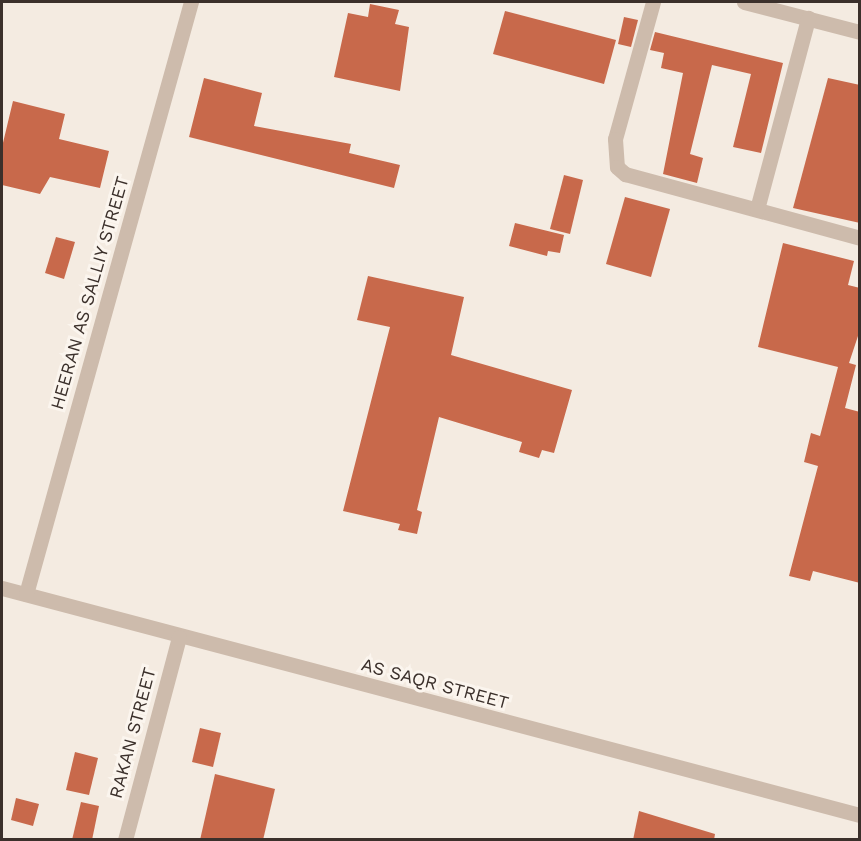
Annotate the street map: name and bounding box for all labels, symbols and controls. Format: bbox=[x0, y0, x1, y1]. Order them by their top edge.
street label: HEERAN AS SALLIY STREET bbox=[46, 173, 134, 413]
street label: AS SAQR STREET bbox=[359, 654, 511, 714]
street label: RAKAN STREET bbox=[105, 665, 161, 801]

